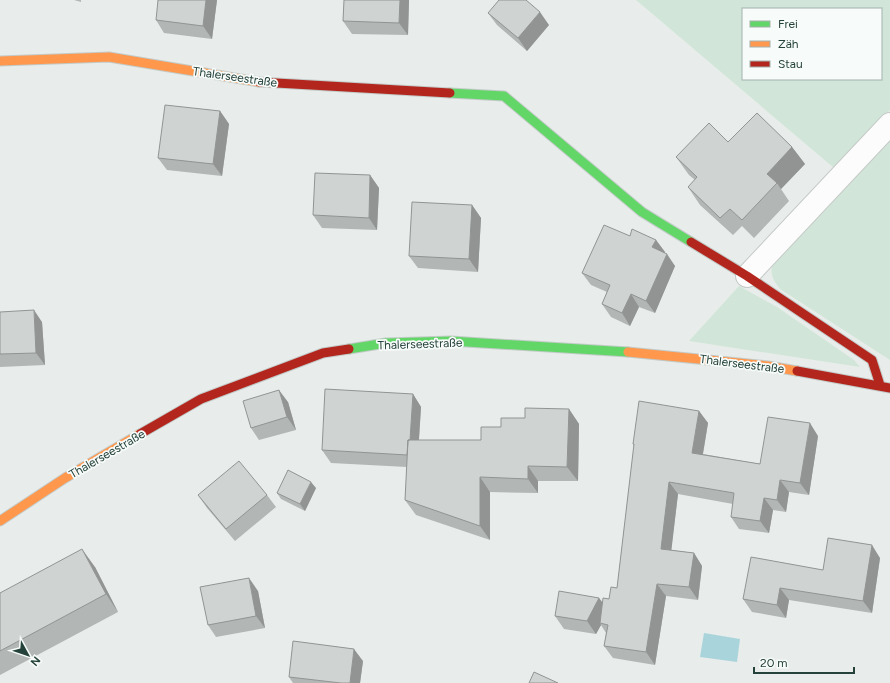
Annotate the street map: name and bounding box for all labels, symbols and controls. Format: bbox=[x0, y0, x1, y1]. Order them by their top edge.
legend bbox=[742, 8, 882, 80]
text: Frei bbox=[778, 17, 798, 31]
text: Zäh bbox=[778, 37, 799, 51]
text: Stau bbox=[778, 57, 803, 71]
street label: Thalerseestraße bbox=[192, 64, 279, 90]
street label: Thalerseestraße bbox=[377, 336, 463, 352]
street label: Thalerseestraße bbox=[699, 352, 785, 376]
street label: Thalerseestraße bbox=[67, 426, 148, 481]
north arrow bbox=[8, 635, 48, 675]
scale bar bbox=[754, 649, 854, 675]
text: N bbox=[28, 654, 43, 669]
text: 20 m bbox=[760, 656, 788, 670]

